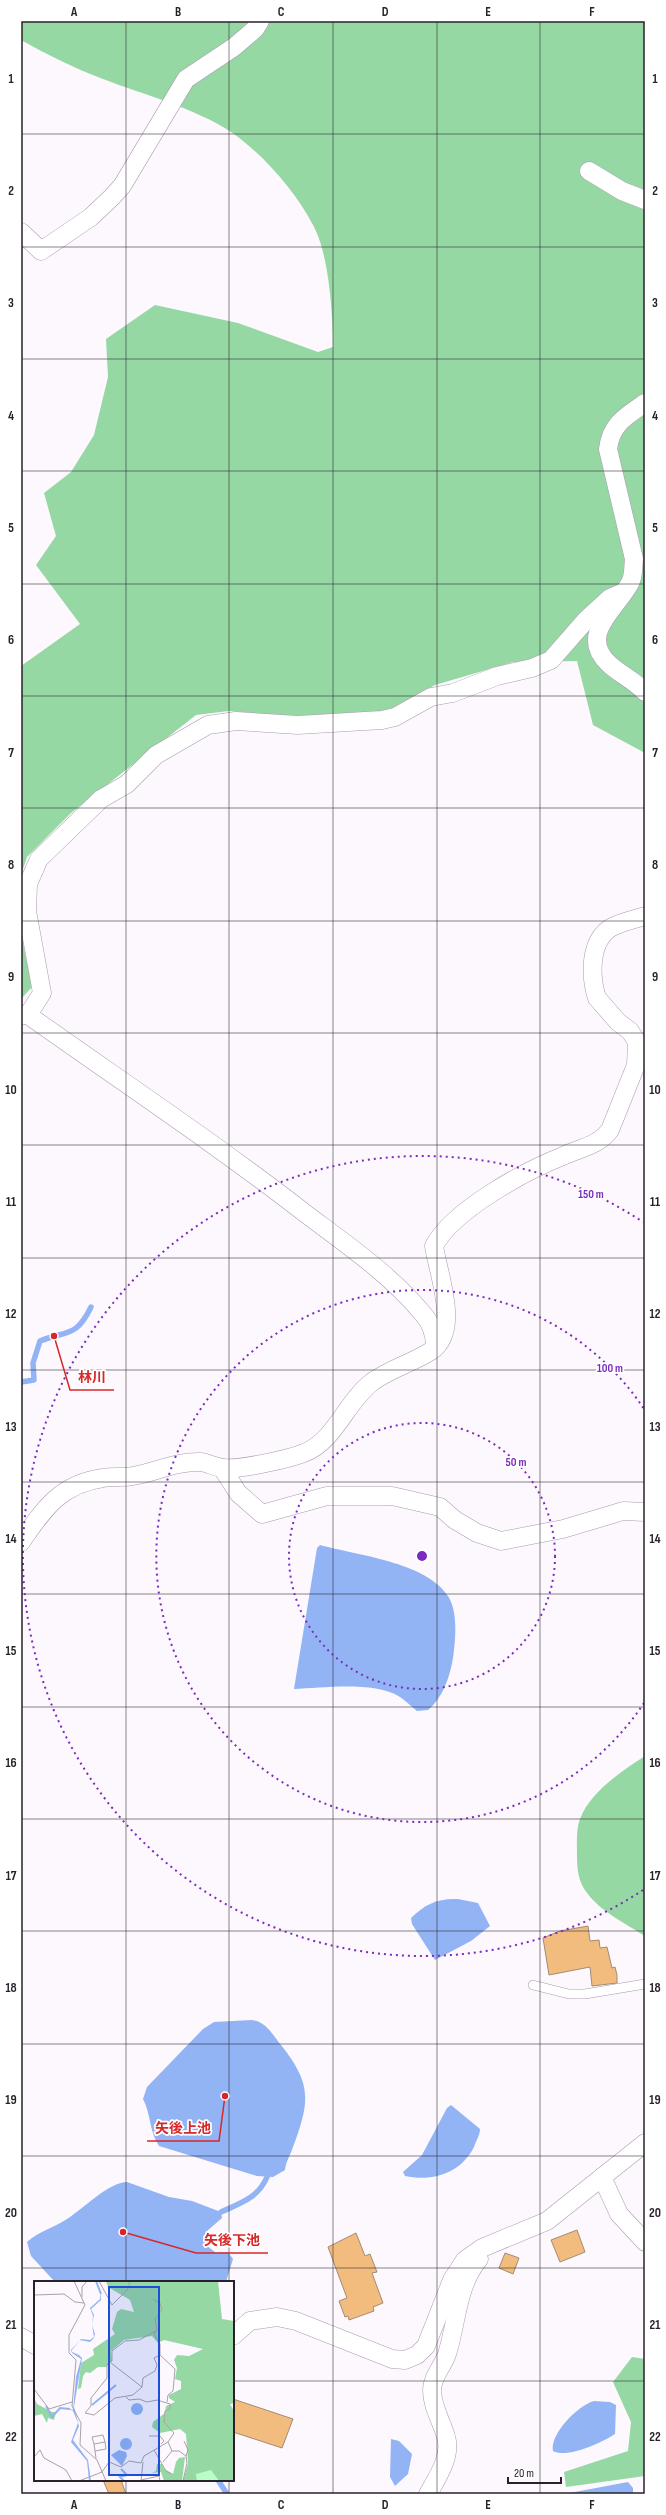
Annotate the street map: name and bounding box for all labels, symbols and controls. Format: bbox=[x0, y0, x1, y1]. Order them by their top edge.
text: A bbox=[70, 4, 78, 20]
text: B bbox=[175, 4, 181, 20]
text: C bbox=[278, 4, 285, 20]
text: D bbox=[382, 4, 389, 20]
text: E bbox=[485, 4, 491, 20]
text: F bbox=[589, 4, 595, 20]
text: 1 bbox=[8, 71, 14, 87]
text: 1 bbox=[652, 71, 658, 87]
text: 2 bbox=[8, 183, 14, 199]
text: 2 bbox=[652, 183, 658, 199]
text: 3 bbox=[8, 295, 14, 311]
text: 3 bbox=[652, 295, 658, 311]
text: 4 bbox=[8, 408, 14, 424]
text: 4 bbox=[652, 408, 658, 424]
text: 5 bbox=[8, 520, 14, 536]
text: 5 bbox=[652, 520, 658, 536]
text: 6 bbox=[8, 632, 14, 648]
text: 6 bbox=[652, 632, 658, 648]
text: 7 bbox=[8, 745, 14, 761]
text: 7 bbox=[652, 745, 658, 761]
text: 8 bbox=[8, 857, 14, 873]
text: 8 bbox=[652, 857, 658, 873]
text: 9 bbox=[8, 969, 14, 985]
text: 9 bbox=[652, 969, 658, 985]
text: 10 bbox=[5, 1082, 17, 1098]
text: 10 bbox=[649, 1082, 661, 1098]
text: 150 m bbox=[578, 1187, 604, 1202]
text: 11 bbox=[6, 1194, 16, 1210]
text: 11 bbox=[650, 1194, 660, 1210]
text: 12 bbox=[6, 1306, 17, 1322]
text: 12 bbox=[650, 1306, 661, 1322]
text: 100 m bbox=[597, 1361, 623, 1376]
callout: 林川 bbox=[70, 1364, 114, 1390]
text: 林川 bbox=[78, 1369, 106, 1386]
text: 13 bbox=[6, 1419, 17, 1435]
text: 13 bbox=[650, 1419, 661, 1435]
text: 50 m bbox=[506, 1455, 526, 1470]
text: 14 bbox=[5, 1531, 17, 1547]
text: 14 bbox=[649, 1531, 661, 1547]
centre of rings bbox=[415, 1549, 429, 1563]
text: 15 bbox=[6, 1643, 17, 1659]
text: 15 bbox=[650, 1643, 661, 1659]
text: 16 bbox=[5, 1755, 17, 1771]
text: 16 bbox=[649, 1755, 661, 1771]
text: 17 bbox=[6, 1868, 17, 1884]
text: 17 bbox=[650, 1868, 661, 1884]
text: 18 bbox=[5, 1980, 17, 1996]
text: 18 bbox=[649, 1980, 661, 1996]
text: 19 bbox=[5, 2092, 17, 2108]
text: 19 bbox=[649, 2092, 661, 2108]
callout: 矢後上池 bbox=[147, 2115, 219, 2141]
text: 矢後上池 bbox=[155, 2120, 211, 2137]
text: 20 bbox=[5, 2205, 17, 2221]
text: 20 bbox=[649, 2205, 661, 2221]
callout: 矢後下池 bbox=[196, 2227, 268, 2253]
text: 矢後下池 bbox=[204, 2232, 260, 2249]
inset map bbox=[34, 2281, 234, 2481]
text: 21 bbox=[6, 2317, 16, 2333]
text: 21 bbox=[650, 2317, 660, 2333]
text: 22 bbox=[5, 2429, 17, 2445]
text: 22 bbox=[649, 2429, 661, 2445]
scale bar bbox=[508, 2459, 561, 2485]
text: 20 m bbox=[514, 2466, 534, 2481]
text: A bbox=[70, 2497, 78, 2513]
text: B bbox=[175, 2497, 181, 2513]
text: C bbox=[278, 2497, 285, 2513]
text: D bbox=[382, 2497, 389, 2513]
text: E bbox=[485, 2497, 491, 2513]
text: F bbox=[589, 2497, 595, 2513]

